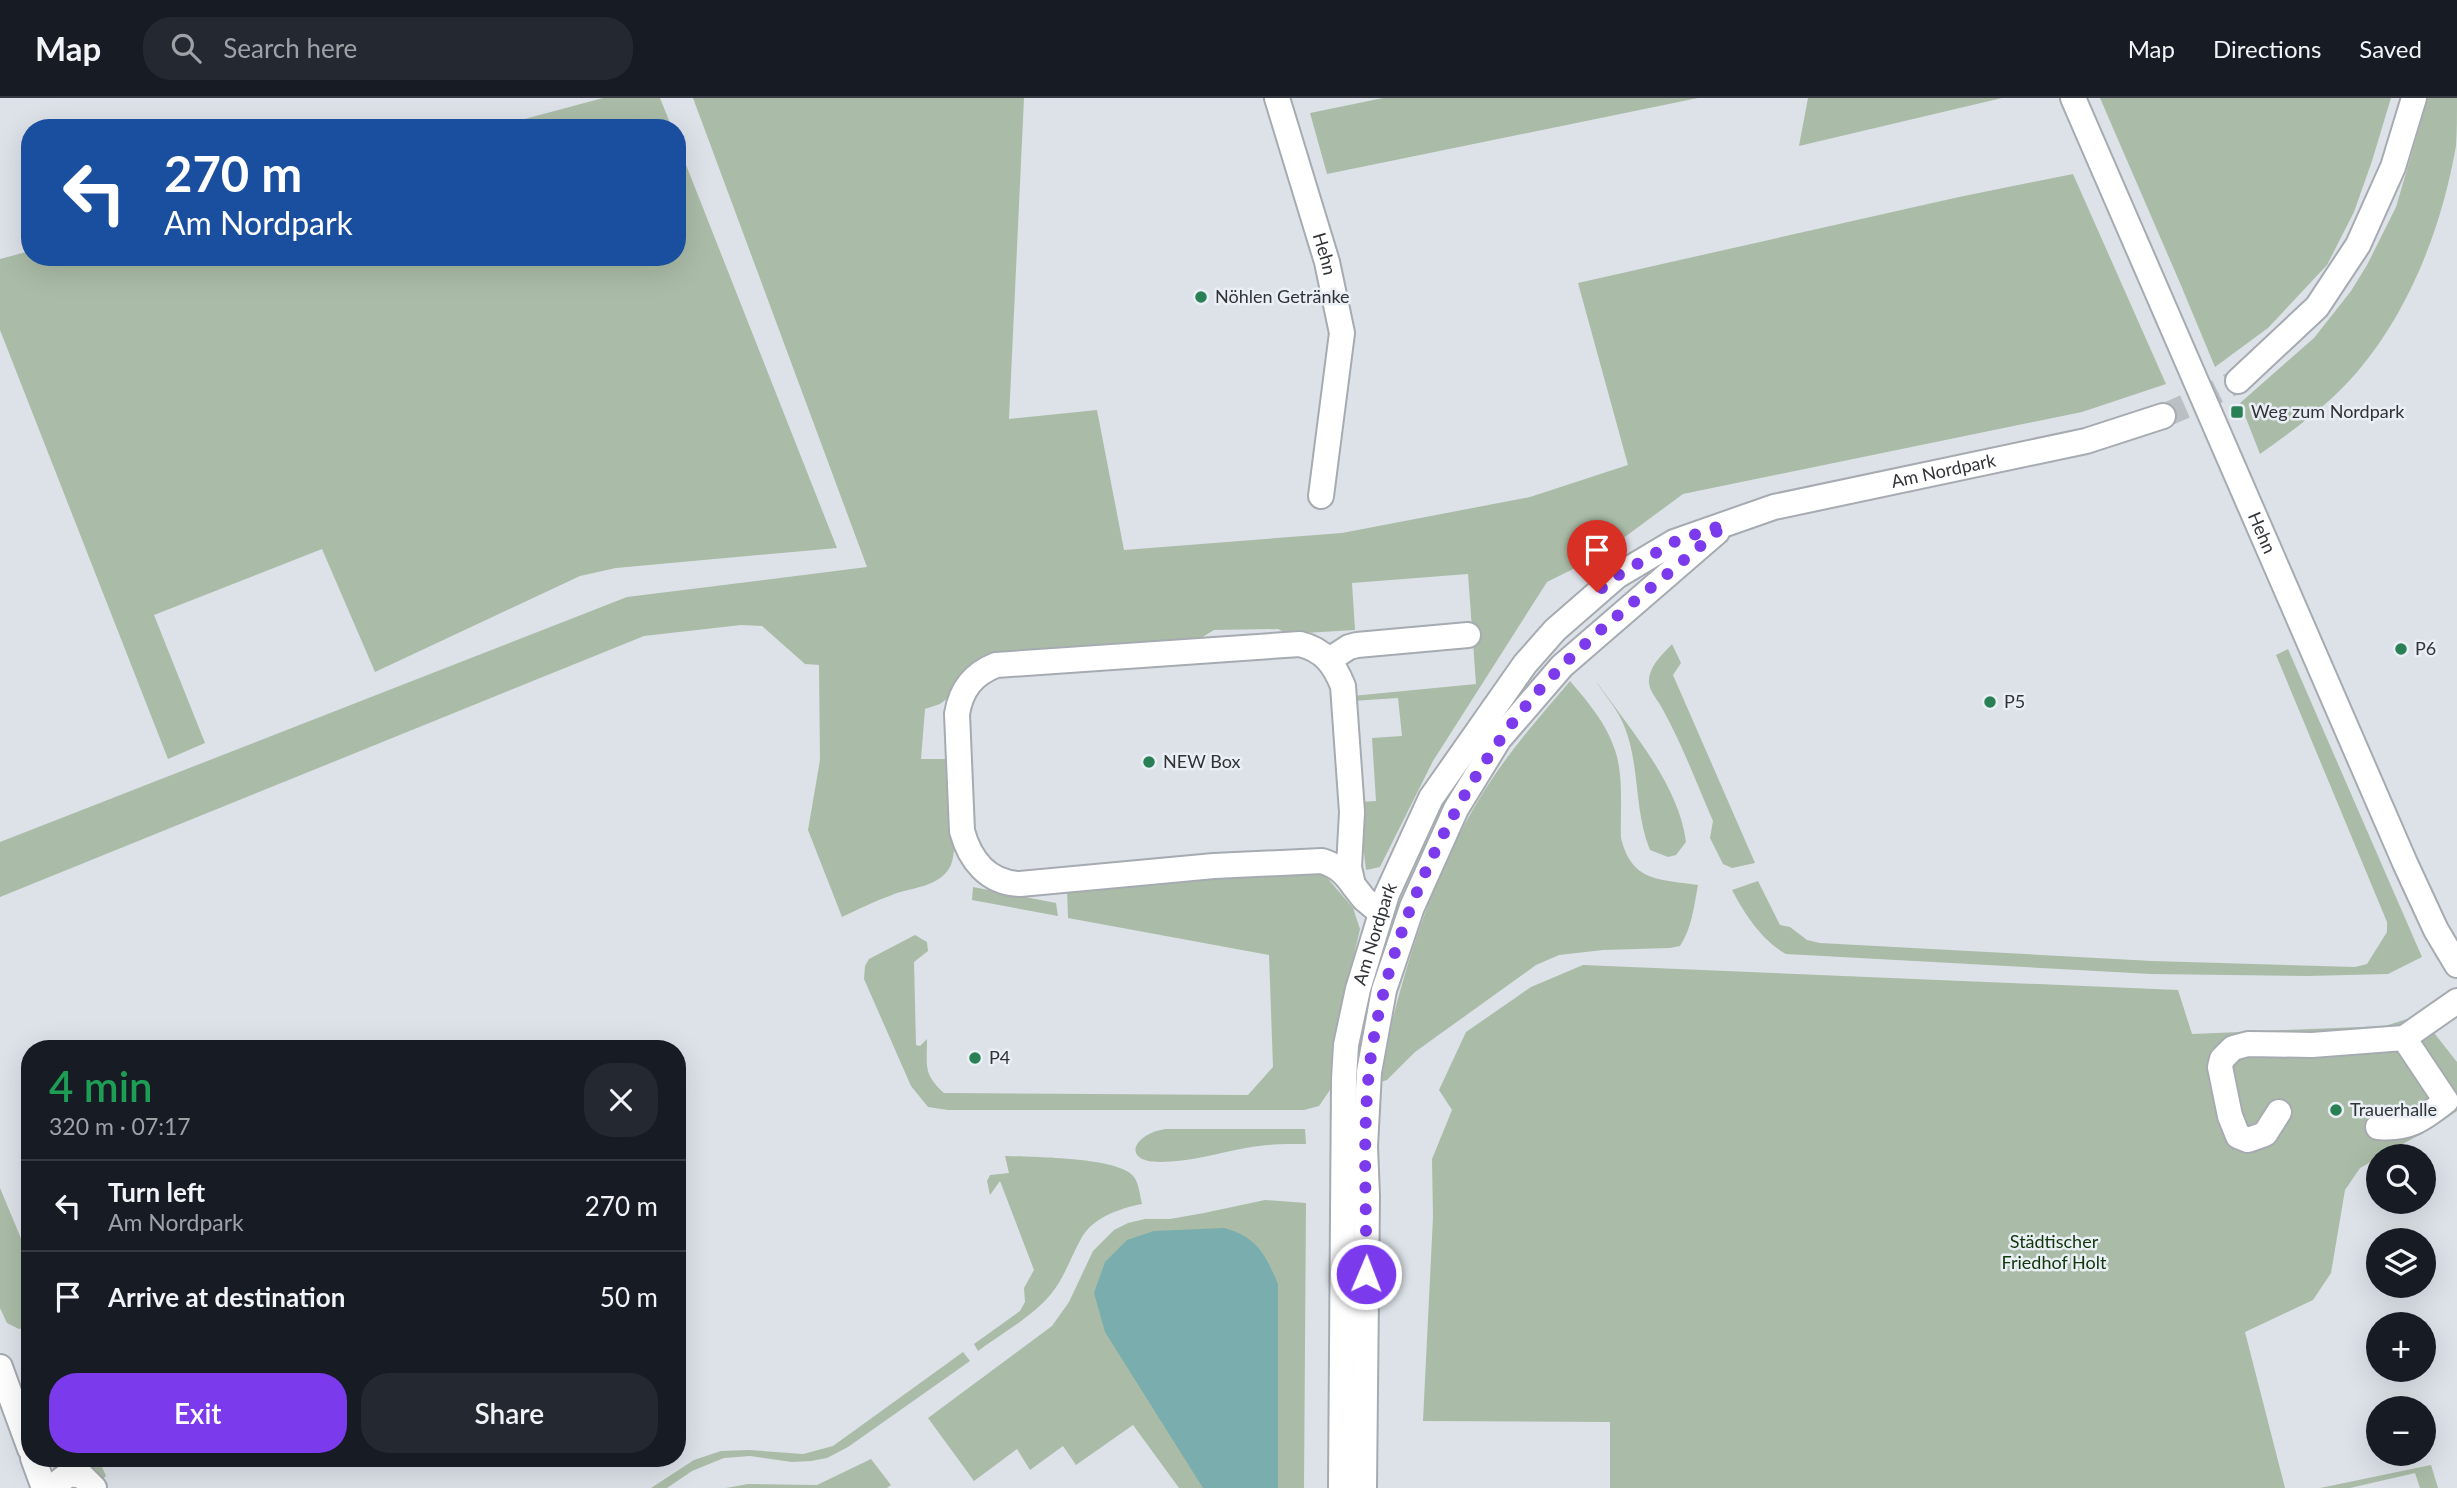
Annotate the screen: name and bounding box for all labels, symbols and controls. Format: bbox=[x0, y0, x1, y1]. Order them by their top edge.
search box bbox=[143, 17, 633, 80]
text: Map bbox=[35, 28, 101, 68]
icon: search bbox=[167, 29, 205, 67]
text: Search here bbox=[223, 32, 357, 64]
text: Map bbox=[2128, 34, 2175, 63]
text: Directions bbox=[2213, 34, 2321, 63]
text: Saved bbox=[2359, 34, 2422, 63]
text: 270 m bbox=[164, 144, 302, 202]
icon: left bbox=[49, 147, 140, 238]
text: Am Nordpark bbox=[164, 203, 353, 242]
street label: Hehn bbox=[1309, 230, 1341, 277]
place label: Nöhlen Getränke bbox=[1215, 285, 1350, 307]
marker: Nöhlen Getränke bbox=[1193, 289, 1209, 305]
place label: Weg zum Nordpark bbox=[2251, 400, 2405, 422]
marker: Weg zum Nordpark bbox=[2229, 404, 2245, 420]
street label: Am Nordpark bbox=[1889, 448, 1998, 492]
street label: Hehn bbox=[2244, 508, 2281, 557]
pin bbox=[1567, 520, 1627, 592]
icon: arrive bbox=[1578, 531, 1616, 569]
place label: P6 bbox=[2415, 637, 2436, 659]
marker: P6 bbox=[2393, 641, 2409, 657]
place label: P5 bbox=[2004, 690, 2025, 712]
marker: P5 bbox=[1982, 694, 1998, 710]
place label: NEW Box bbox=[1163, 750, 1240, 772]
marker: NEW Box bbox=[1141, 754, 1157, 770]
street label: Am Nordpark bbox=[1348, 878, 1401, 988]
place label: P4 bbox=[989, 1046, 1010, 1068]
marker: P4 bbox=[967, 1050, 983, 1066]
text: 4 min bbox=[49, 1061, 153, 1111]
button: close bbox=[584, 1063, 658, 1137]
place label: Trauerhalle bbox=[2350, 1098, 2437, 1120]
marker: Trauerhalle bbox=[2328, 1102, 2344, 1118]
text: 320 m · 07:17 bbox=[49, 1112, 191, 1140]
map controls bbox=[2366, 1144, 2436, 1466]
button: search bbox=[2366, 1144, 2436, 1214]
text: Turn left bbox=[108, 1176, 205, 1208]
icon: left bbox=[49, 1187, 87, 1225]
text: 270 m bbox=[585, 1190, 658, 1222]
text: Am Nordpark bbox=[108, 1208, 244, 1236]
button: layers bbox=[2366, 1228, 2436, 1298]
park label: Städtischer Friedhof Holt bbox=[2002, 1230, 2107, 1273]
position arrow bbox=[1329, 1237, 1403, 1311]
icon: arrive bbox=[49, 1278, 87, 1316]
text: Arrive at destination bbox=[108, 1281, 345, 1313]
text: 50 m bbox=[600, 1281, 658, 1313]
button: + bbox=[2366, 1312, 2436, 1382]
button: Exit bbox=[49, 1373, 347, 1453]
button: Share bbox=[361, 1373, 658, 1453]
button: − bbox=[2366, 1396, 2436, 1466]

